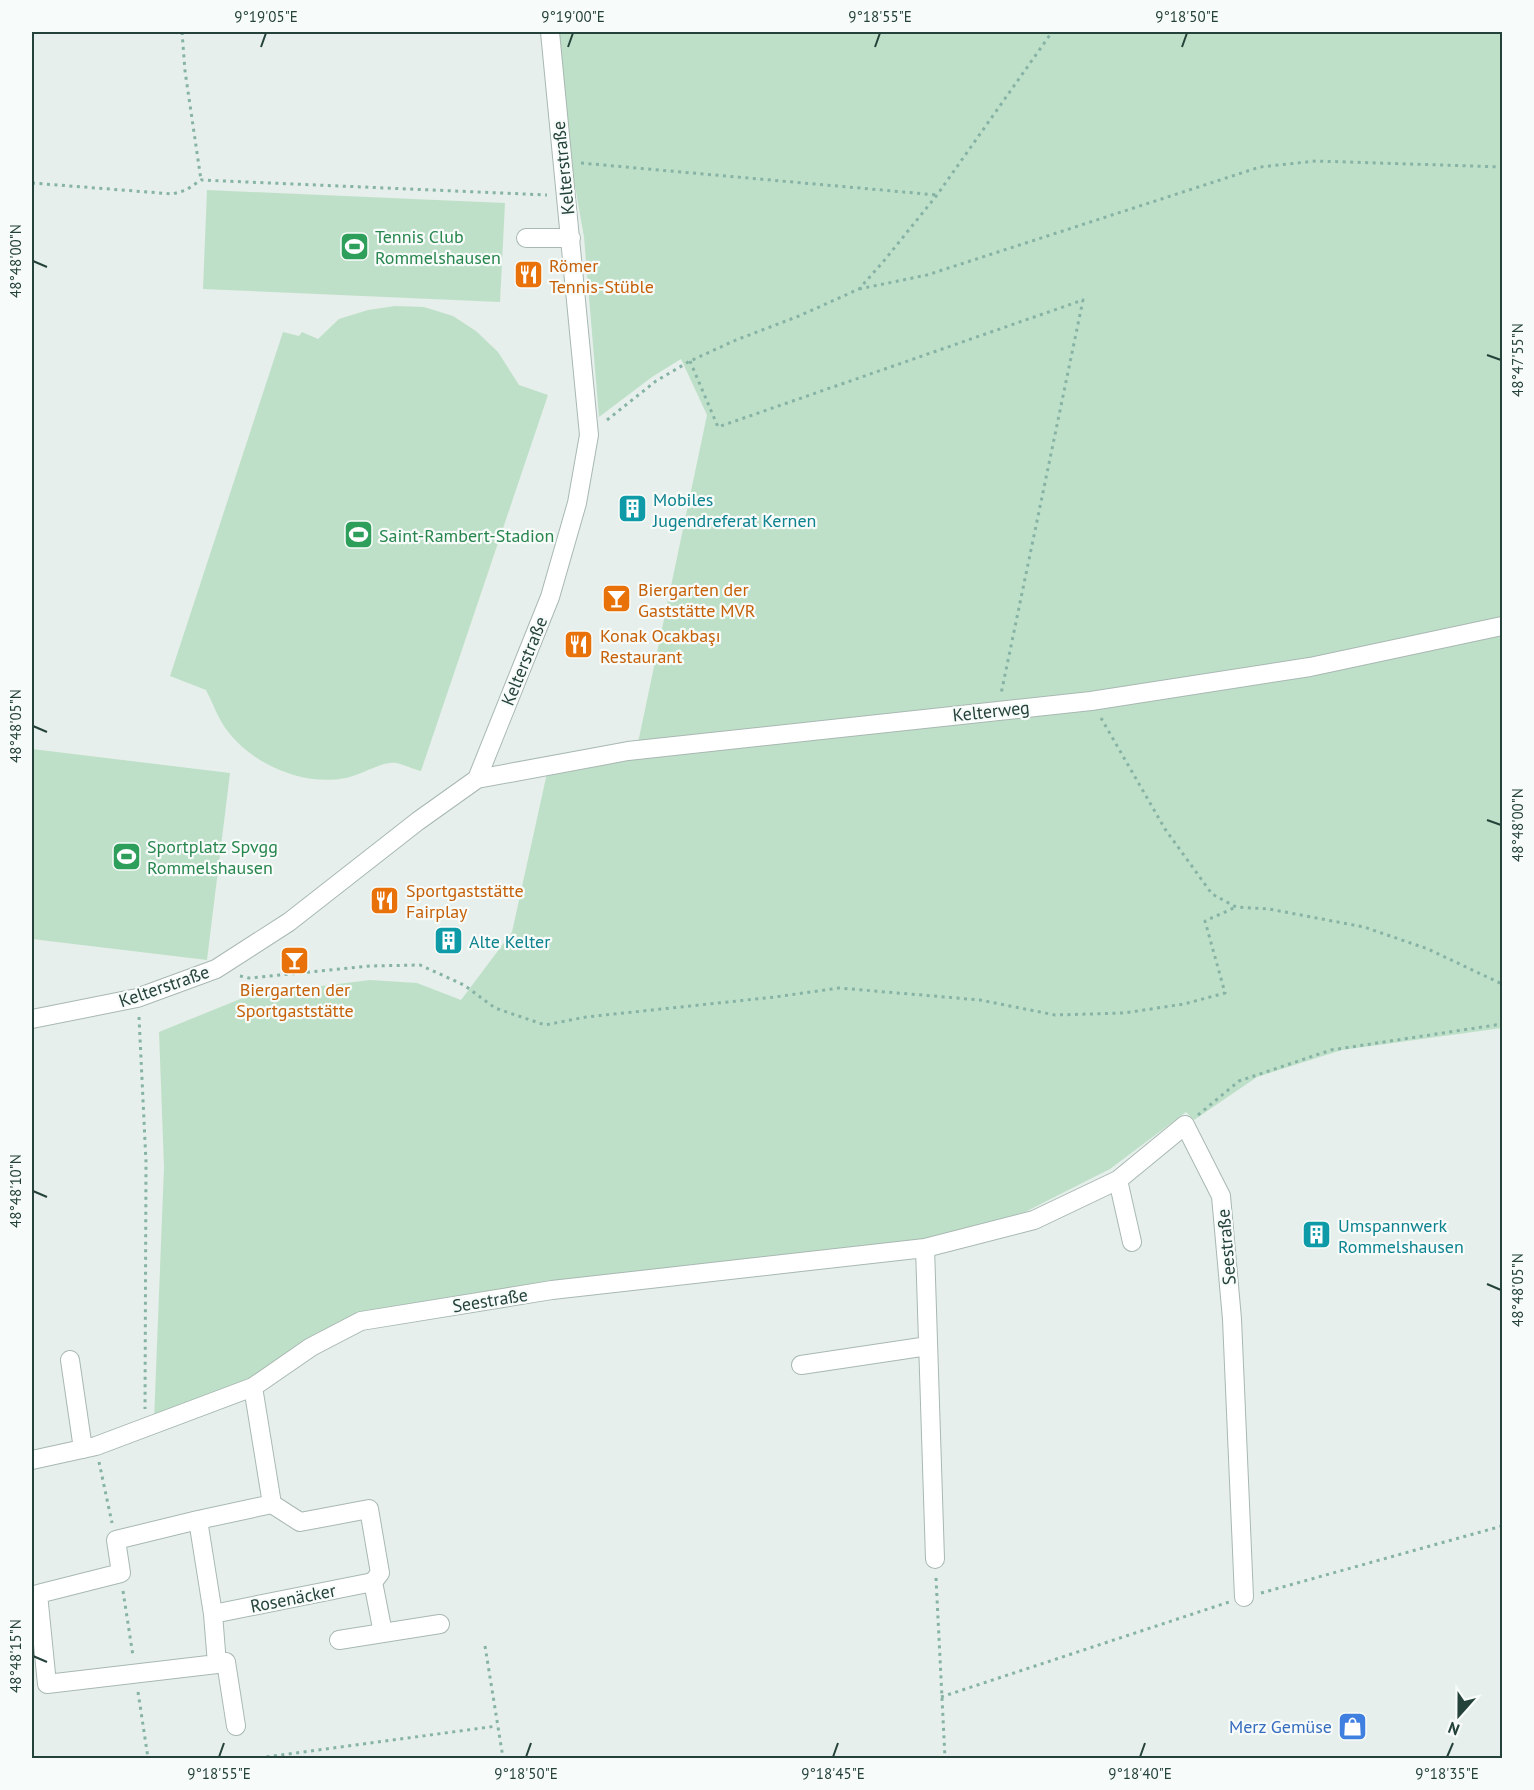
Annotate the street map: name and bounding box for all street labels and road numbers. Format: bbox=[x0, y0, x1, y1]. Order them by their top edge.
street label: Kelterstraße bbox=[547, 120, 579, 216]
street label: Kelterstraße bbox=[496, 613, 552, 709]
street label: Kelterweg bbox=[951, 696, 1031, 726]
street label: Kelterstraße bbox=[116, 960, 212, 1012]
street label: Seestraße bbox=[1211, 1208, 1241, 1286]
street label: Seestraße bbox=[451, 1283, 529, 1317]
street label: Rosenäcker bbox=[248, 1578, 338, 1618]

